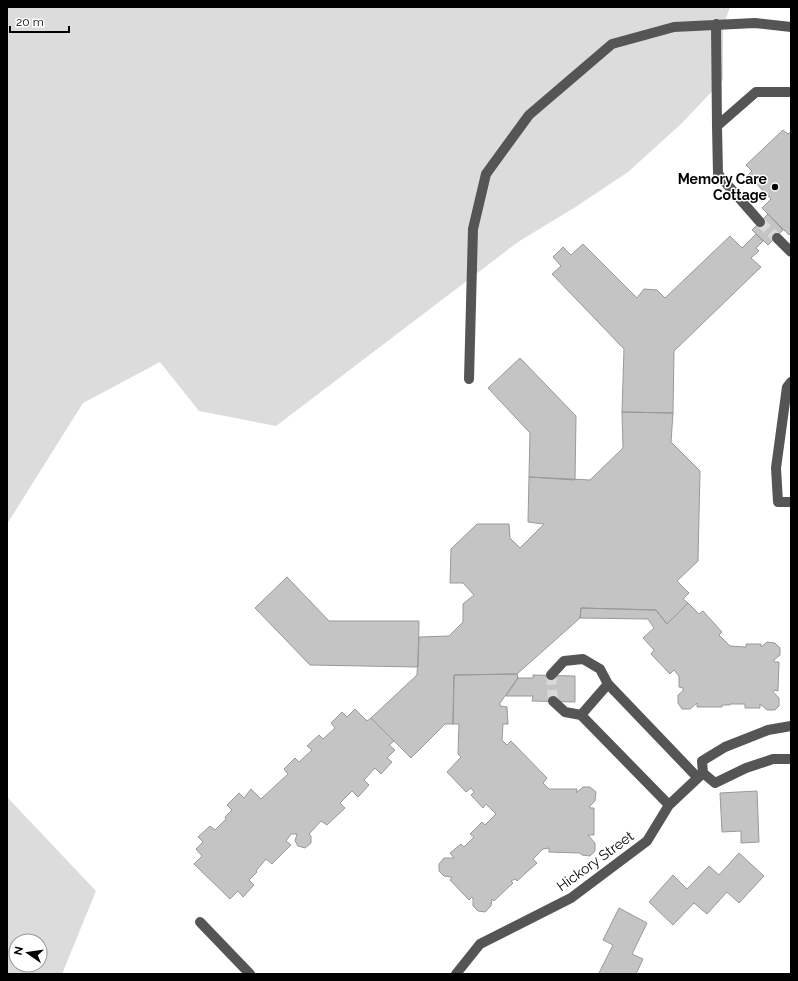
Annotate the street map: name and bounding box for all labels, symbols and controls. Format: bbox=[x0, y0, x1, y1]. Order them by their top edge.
scale bar bbox=[10, 8, 69, 34]
text: 20 m bbox=[16, 15, 44, 29]
place label: Memory Care Cottage bbox=[678, 171, 768, 203]
marker: Memory Care Cottage bbox=[770, 182, 780, 192]
street label: Hickory Street bbox=[554, 828, 637, 894]
north arrow bbox=[8, 933, 48, 973]
text: N bbox=[11, 945, 26, 956]

